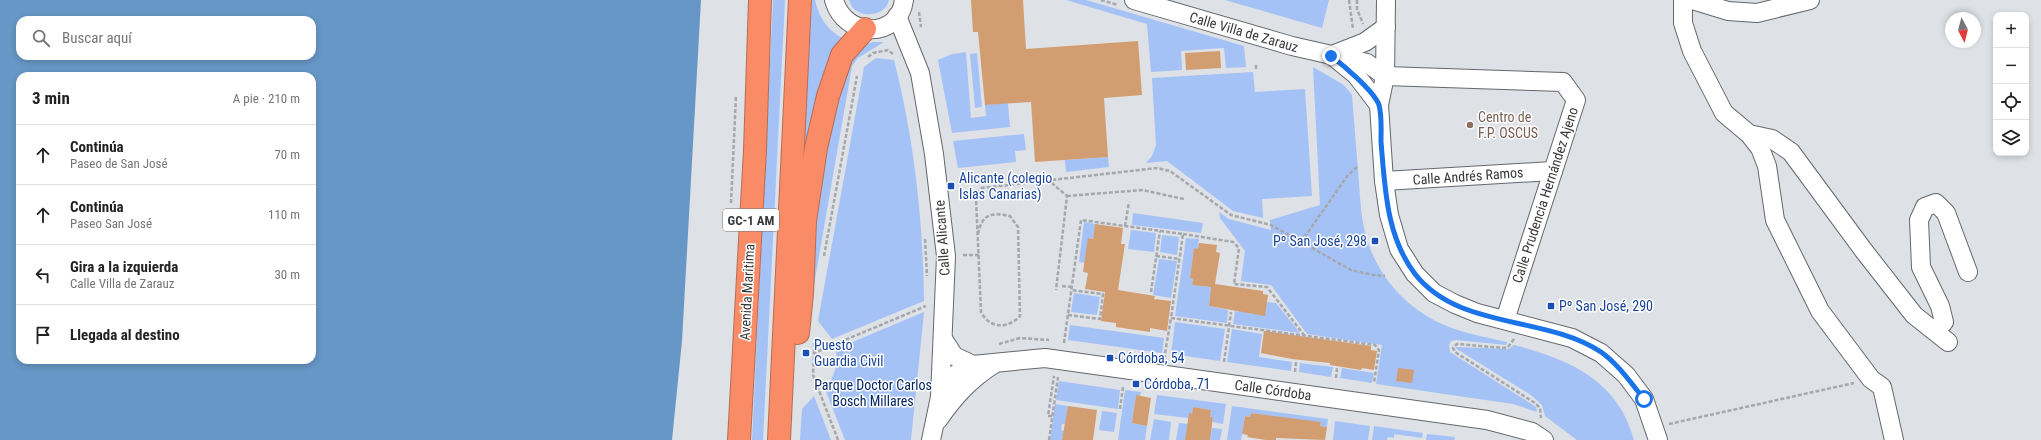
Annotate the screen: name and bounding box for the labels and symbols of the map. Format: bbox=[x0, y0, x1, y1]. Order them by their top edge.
street label: Calle Villa de Zarauz bbox=[1188, 9, 1300, 55]
north arrow bbox=[1945, 12, 1981, 48]
route end bbox=[1322, 47, 1340, 65]
street label: Calle Prudencia Hernández Ajeno bbox=[1509, 105, 1581, 285]
place label: Centro de F.P. OSCUS bbox=[1478, 109, 1538, 141]
marker: Centro de F.P. OSCUS bbox=[1465, 120, 1475, 130]
street label: Calle Andrés Ramos bbox=[1412, 164, 1524, 188]
place label: Alicante (colegio Islas Canarias) bbox=[959, 170, 1052, 203]
marker: Alicante (colegio Islas Canarias) bbox=[946, 181, 956, 191]
street label: Calle Alicante bbox=[931, 199, 953, 276]
road number: GC-1 AM bbox=[723, 209, 779, 231]
place label: Pº San José, 298 bbox=[1273, 233, 1367, 249]
marker: Pº San José, 298 bbox=[1370, 236, 1380, 246]
street label: Avenida Maritima bbox=[736, 243, 758, 341]
place label: Pº San José, 290 bbox=[1559, 298, 1653, 314]
marker: Pº San José, 290 bbox=[1546, 301, 1556, 311]
place label: Puesto Guardia Civil bbox=[814, 337, 884, 369]
marker: Puesto Guardia Civil bbox=[801, 348, 811, 358]
place label: Córdoba, 54 bbox=[1118, 350, 1185, 366]
marker: Córdoba, 54 bbox=[1105, 353, 1115, 363]
place label: Córdoba, 71 bbox=[1144, 376, 1210, 392]
park label: Parque Doctor Carlos Bosch Millares bbox=[814, 377, 932, 409]
street label: Calle Córdoba bbox=[1233, 377, 1313, 403]
marker: Córdoba, 71 bbox=[1131, 379, 1141, 389]
route start bbox=[1635, 390, 1653, 408]

